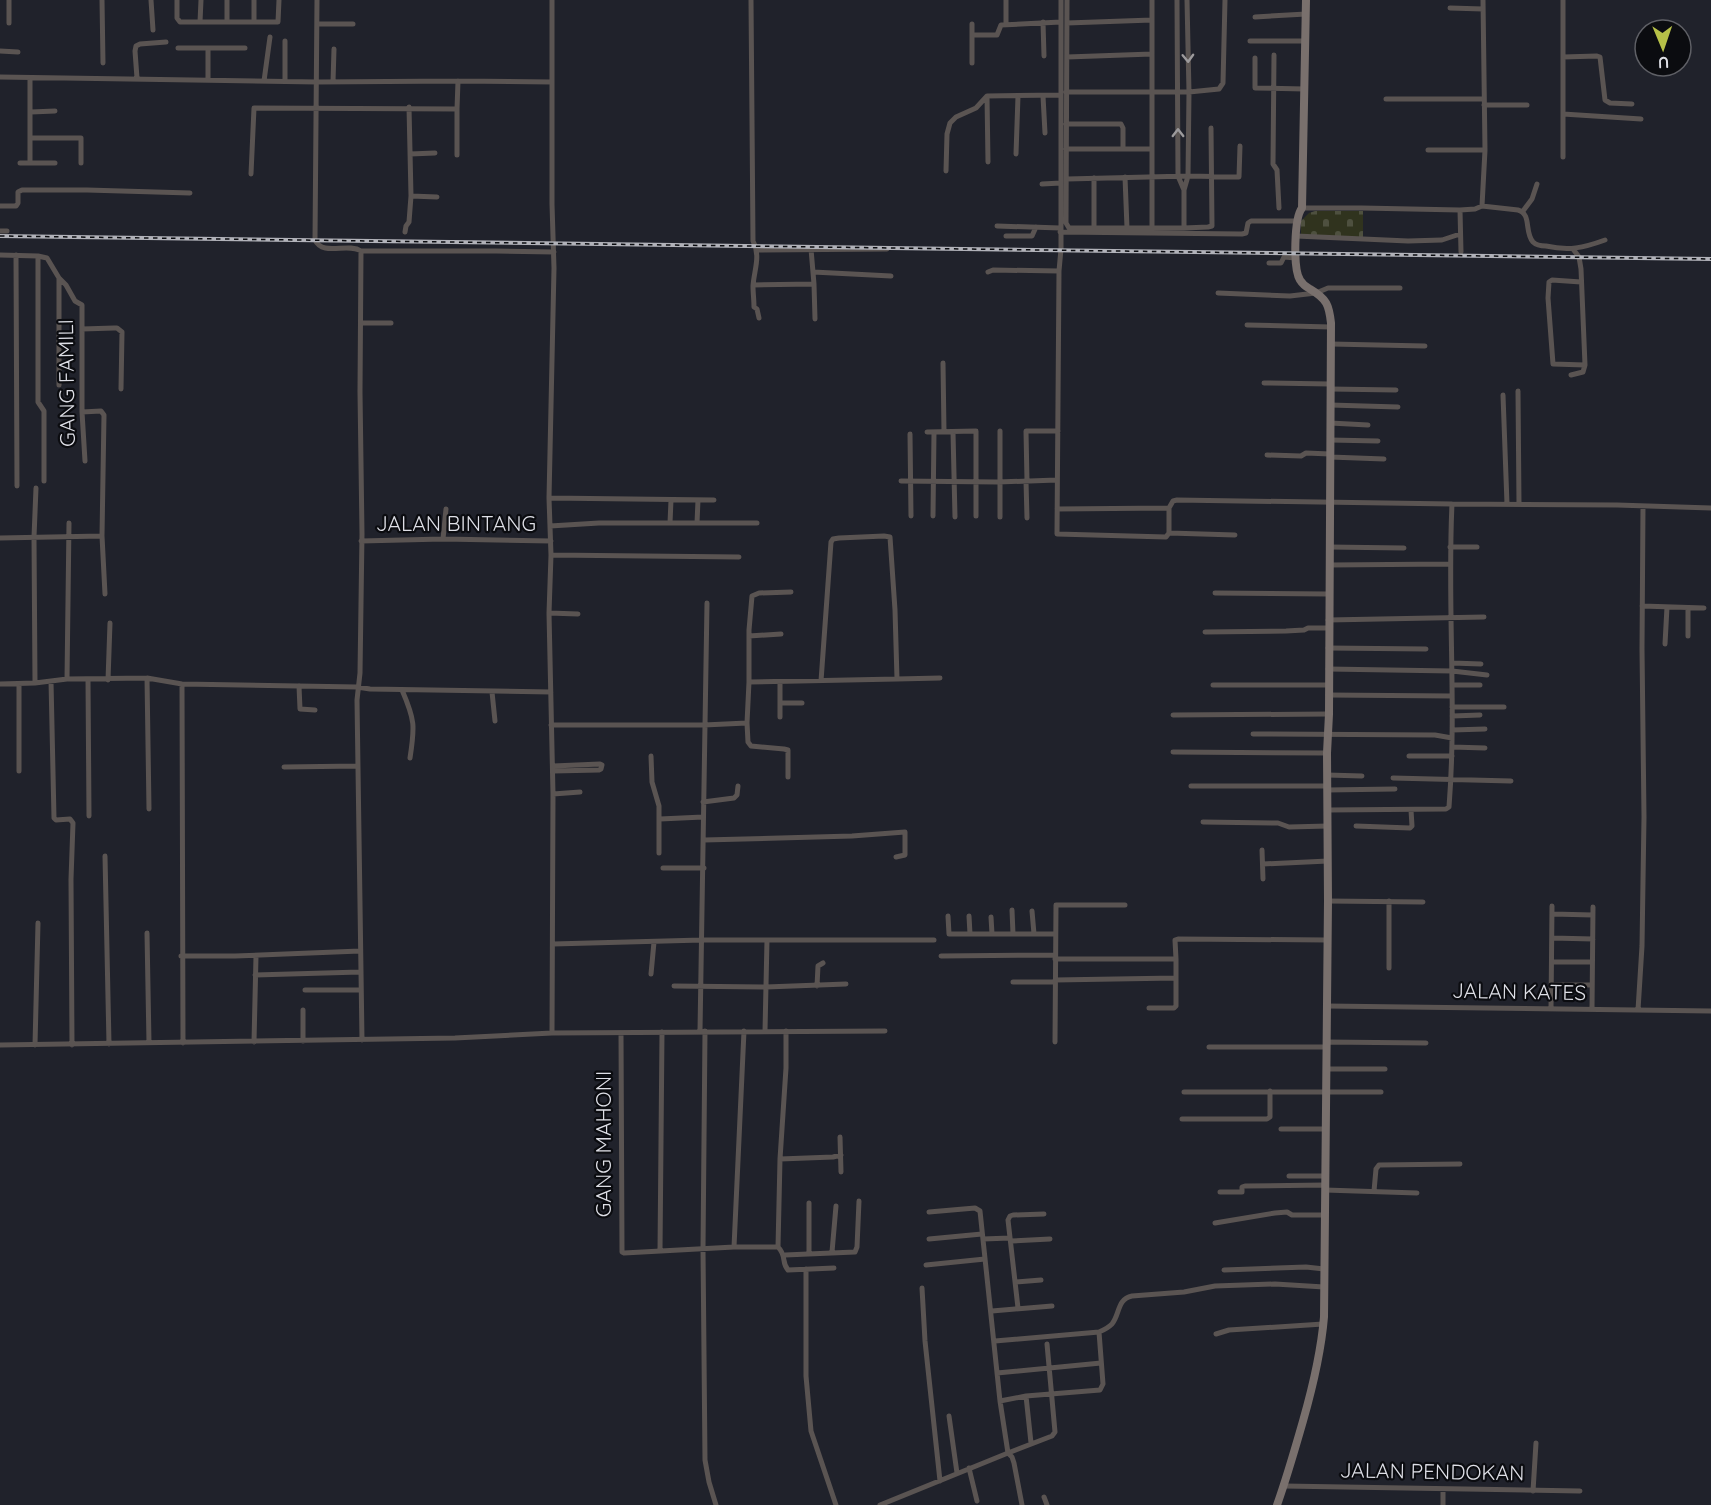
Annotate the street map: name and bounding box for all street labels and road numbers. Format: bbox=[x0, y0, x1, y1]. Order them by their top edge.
street label: GANG FAMILI bbox=[52, 319, 80, 447]
street label: JALAN BINTANG bbox=[376, 510, 536, 536]
street label: JALAN KATES bbox=[1452, 977, 1586, 1005]
street label: GANG MAHONI bbox=[590, 1071, 616, 1217]
street label: JALAN PENDOKAN bbox=[1339, 1456, 1525, 1486]

